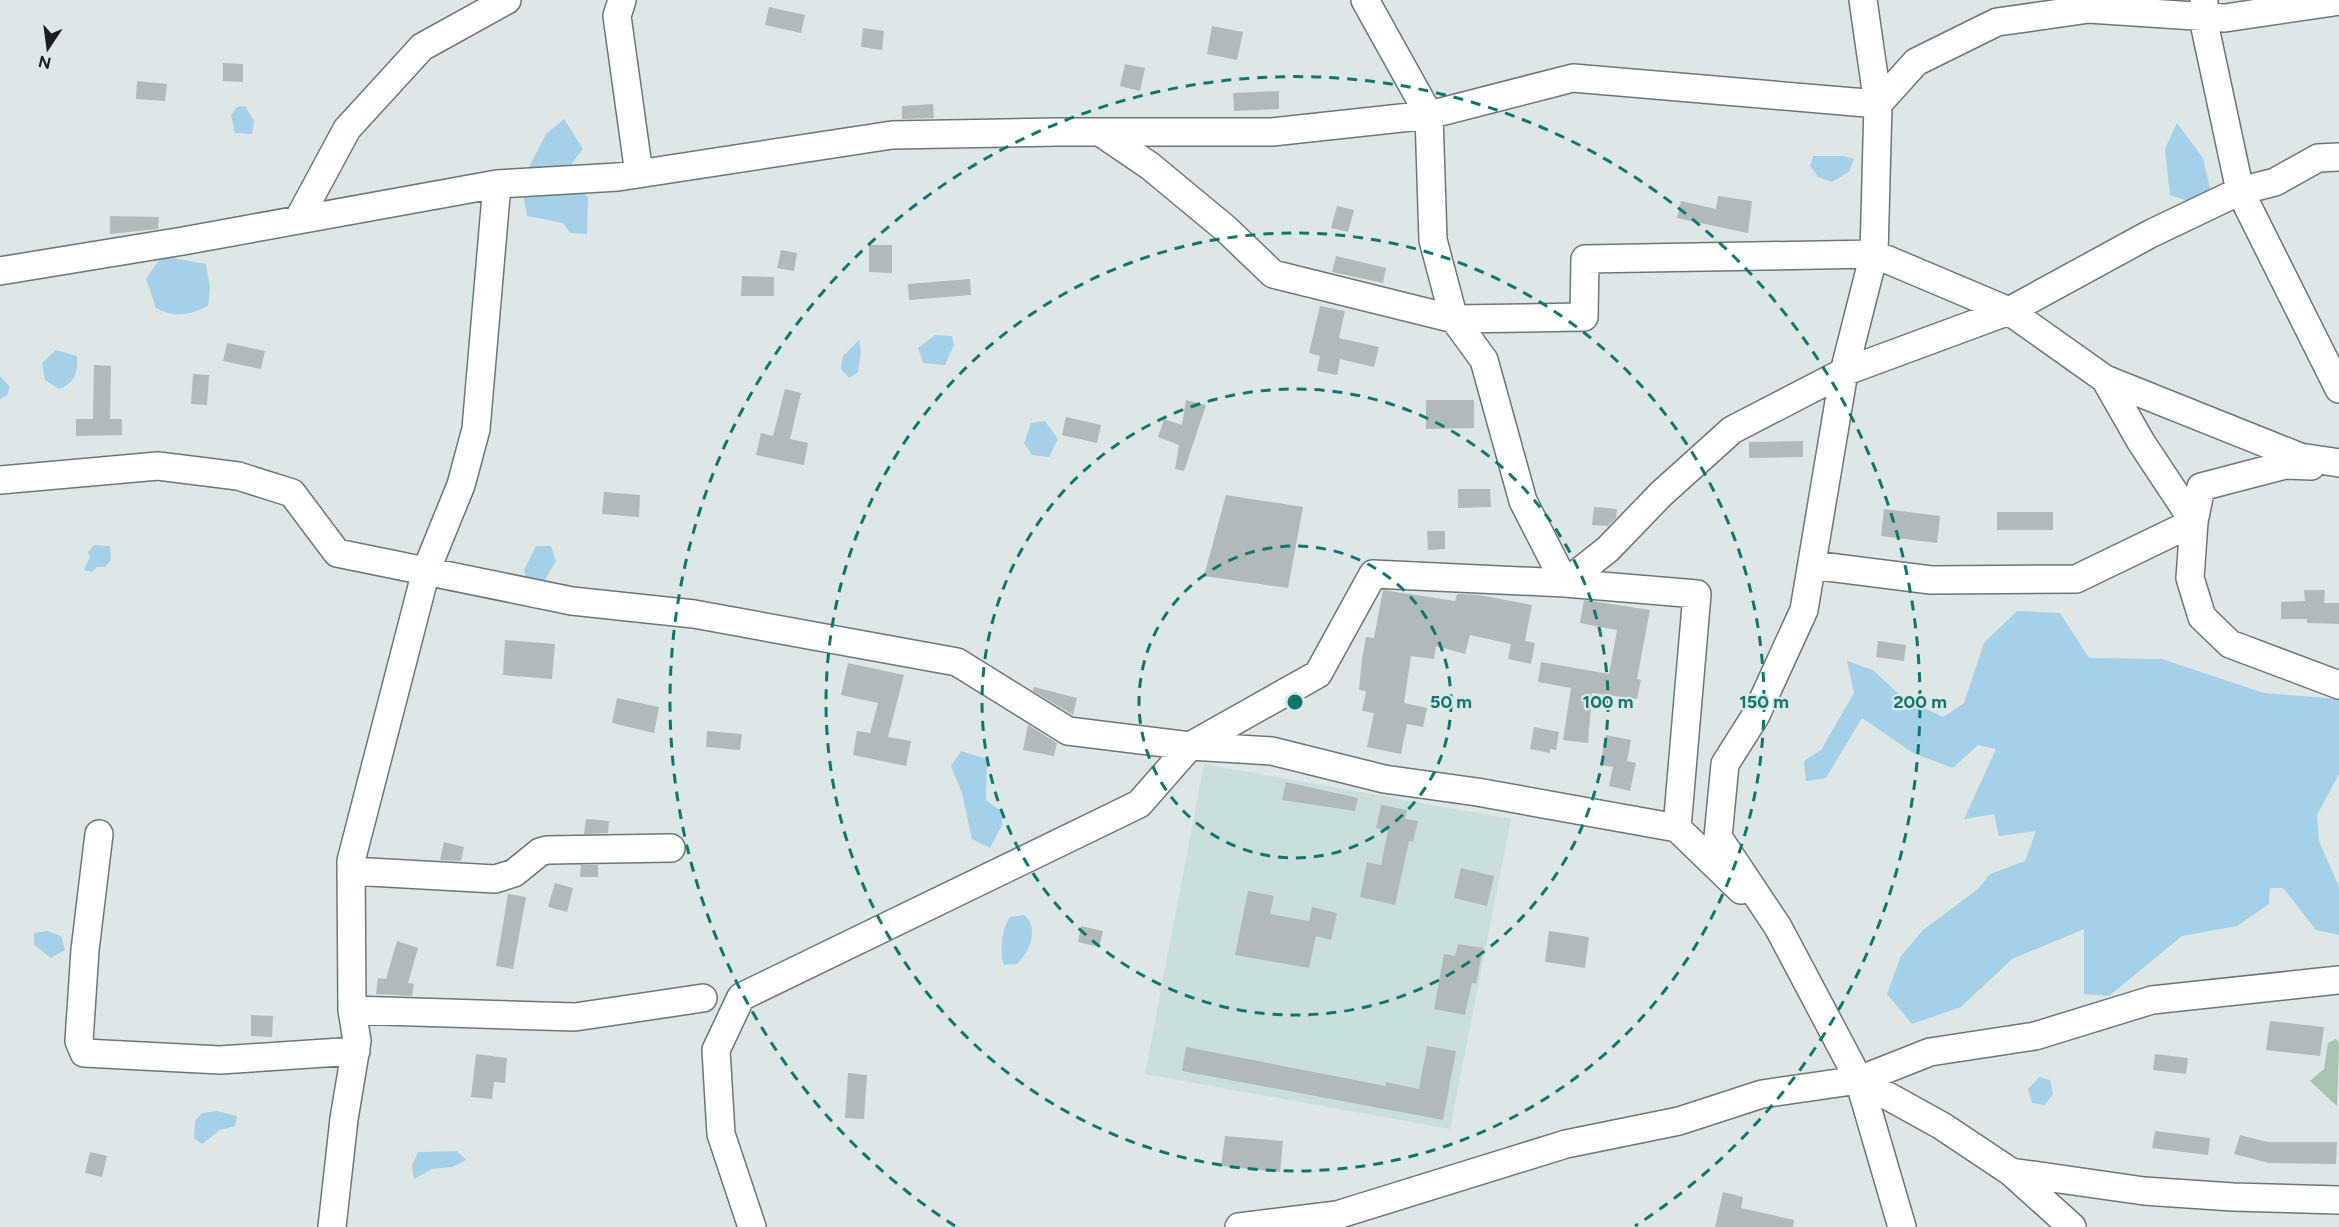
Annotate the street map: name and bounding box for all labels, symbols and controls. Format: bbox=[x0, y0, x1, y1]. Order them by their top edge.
north arrow bbox=[18, 18, 78, 78]
text: N bbox=[37, 51, 53, 73]
text: 50 m bbox=[1430, 691, 1472, 713]
text: 100 m bbox=[1583, 691, 1633, 713]
text: 150 m bbox=[1739, 691, 1789, 713]
text: 200 m bbox=[1893, 691, 1947, 713]
centre of rings bbox=[1285, 692, 1305, 712]

